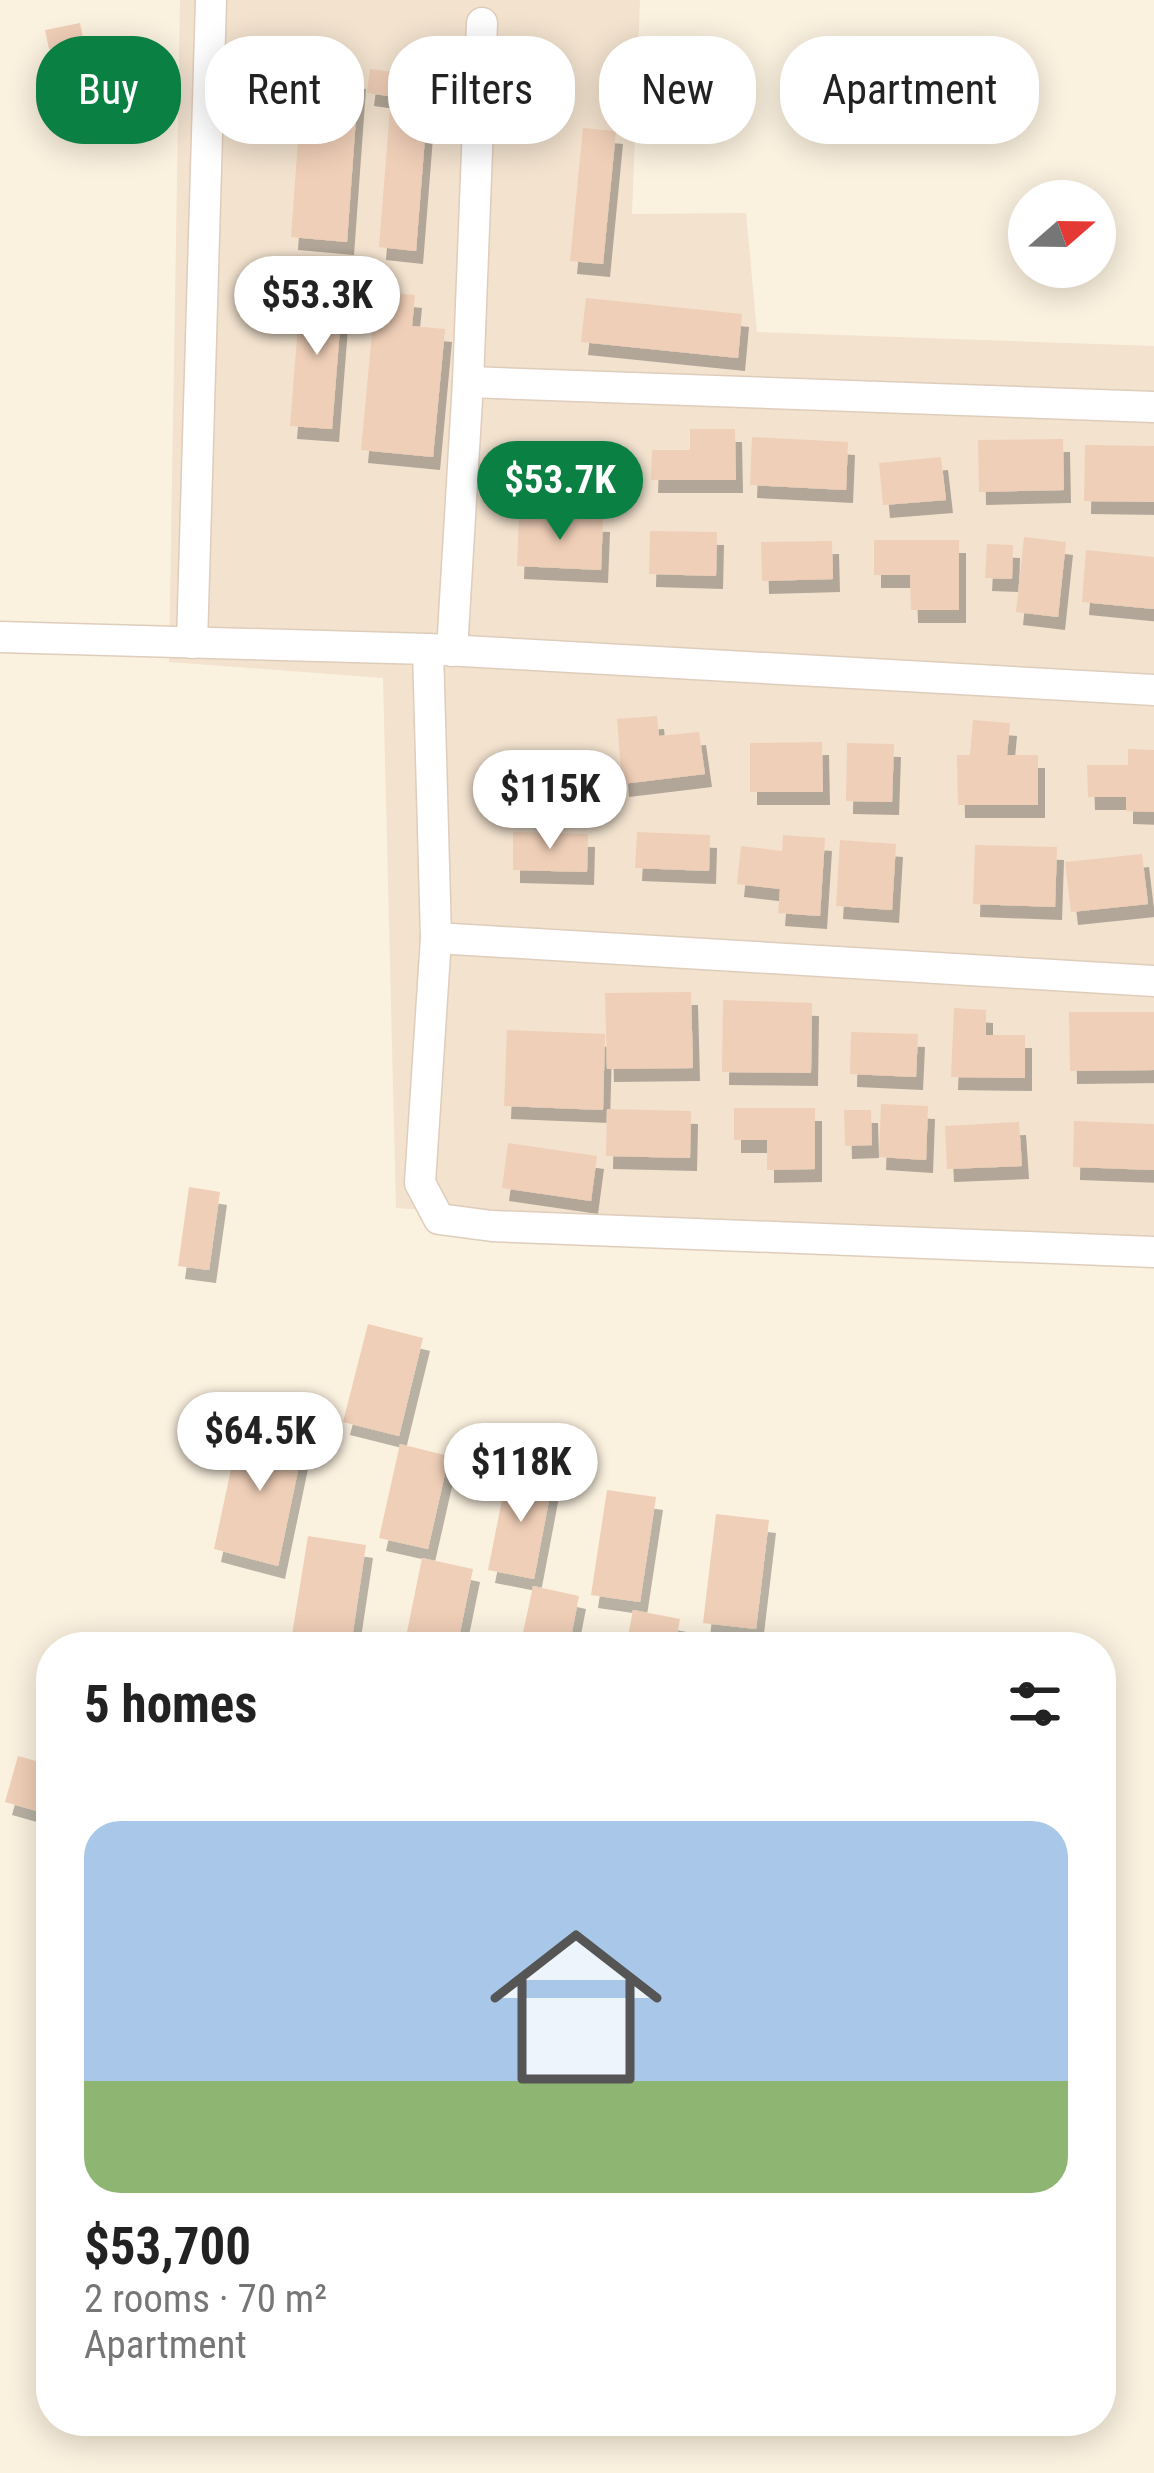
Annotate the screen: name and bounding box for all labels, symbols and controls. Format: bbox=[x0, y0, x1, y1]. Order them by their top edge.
chip: Buy bbox=[36, 36, 181, 144]
chip: Rent bbox=[205, 36, 364, 144]
chip: Filters bbox=[388, 36, 575, 144]
chip: New bbox=[599, 36, 756, 144]
chip: Apartment bbox=[780, 36, 1039, 144]
north arrow bbox=[1008, 180, 1116, 288]
map controls bbox=[1008, 180, 1116, 288]
pin: $53.3K bbox=[219, 256, 415, 358]
text: $53.3K bbox=[261, 272, 373, 318]
pin: $53.7K bbox=[462, 441, 658, 543]
text: $53.7K bbox=[504, 457, 616, 503]
pin: $115K bbox=[466, 750, 634, 852]
text: $115K bbox=[500, 766, 600, 812]
pin: $64.5K bbox=[162, 1392, 358, 1494]
text: $64.5K bbox=[204, 1408, 316, 1454]
pin: $118K bbox=[437, 1423, 605, 1525]
text: $118K bbox=[471, 1439, 571, 1485]
icon: filters bbox=[1002, 1671, 1068, 1737]
text: 5 homes bbox=[84, 1675, 257, 1734]
icon: home bbox=[468, 1899, 684, 2115]
text: $53,700 bbox=[84, 2217, 251, 2276]
text: 2 rooms · 70 m² bbox=[84, 2276, 327, 2322]
text: Apartment bbox=[84, 2322, 247, 2368]

